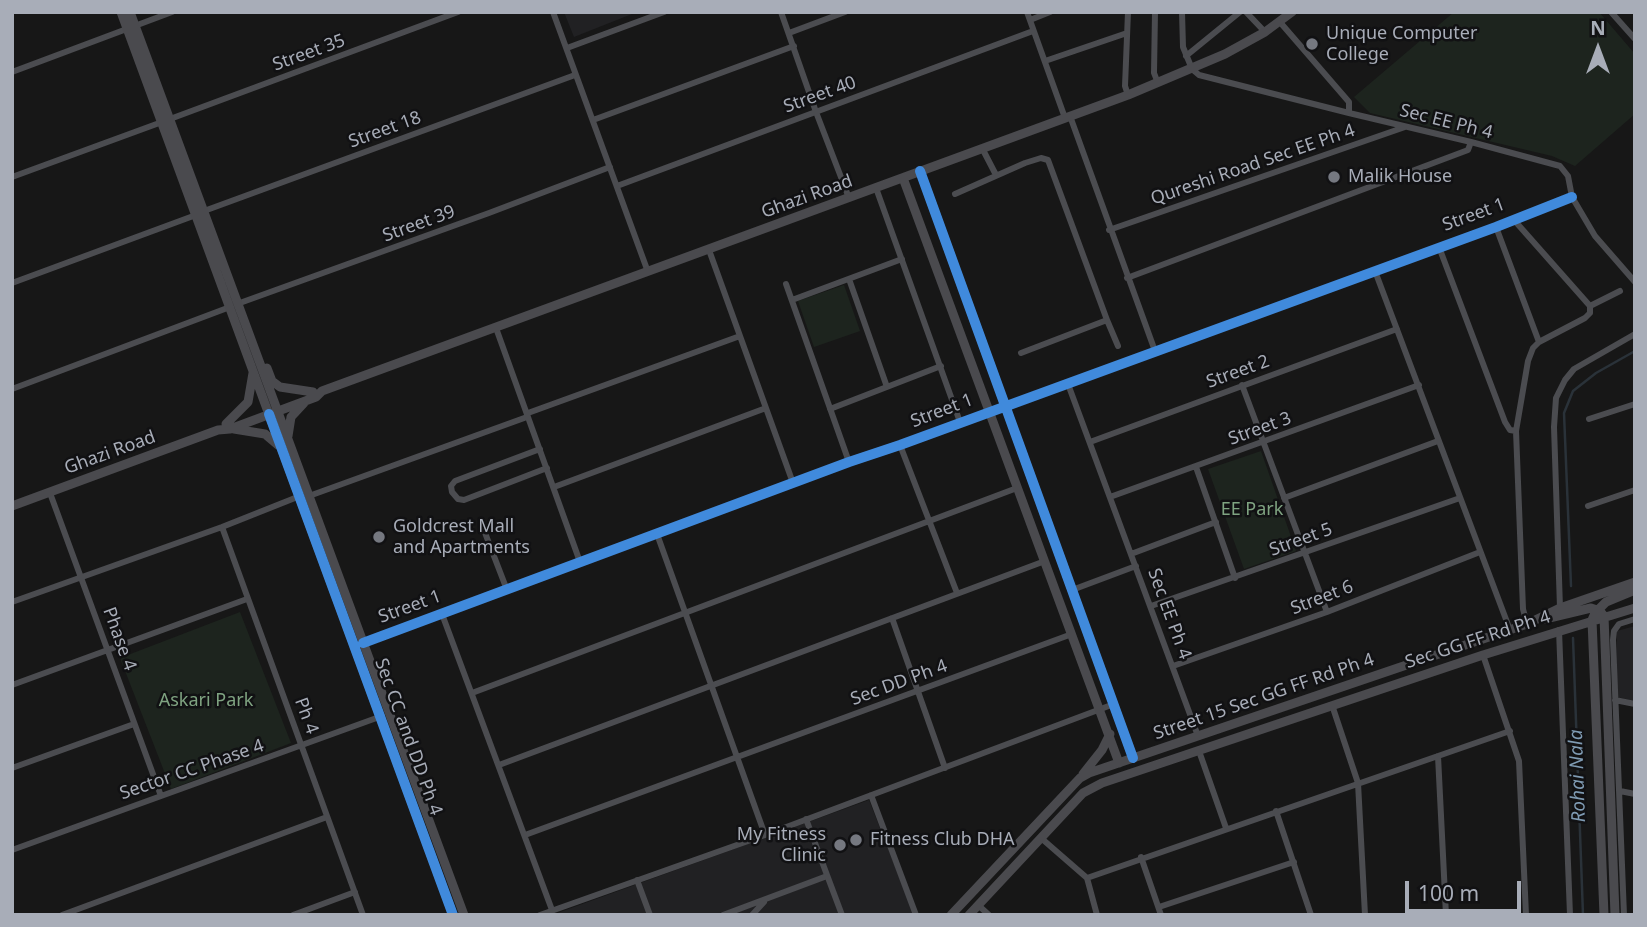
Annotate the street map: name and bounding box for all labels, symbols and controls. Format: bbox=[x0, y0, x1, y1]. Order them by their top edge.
north arrow bbox=[1563, 14, 1633, 84]
text: N bbox=[1590, 15, 1606, 41]
place label: Unique Computer College bbox=[1326, 23, 1477, 66]
street label: Street 35 bbox=[270, 30, 348, 76]
marker: Unique Computer College bbox=[1304, 36, 1320, 52]
street label: Street 40 bbox=[781, 72, 859, 118]
street label: Sec EE Ph 4 bbox=[1397, 100, 1495, 144]
street label: Street 18 bbox=[346, 107, 424, 153]
street label: Qureshi Road Sec EE Ph 4 bbox=[1148, 120, 1358, 210]
place label: Malik House bbox=[1348, 166, 1452, 188]
marker: Malik House bbox=[1326, 169, 1342, 185]
street label: Ghazi Road bbox=[758, 171, 856, 223]
street label: Street 1 bbox=[1440, 194, 1508, 236]
street label: Street 39 bbox=[380, 201, 458, 247]
street label: Street 2 bbox=[1204, 351, 1272, 393]
street label: Street 1 bbox=[908, 389, 976, 433]
street label: Street 3 bbox=[1226, 408, 1294, 450]
street label: Ghazi Road bbox=[61, 427, 159, 479]
park label: EE Park bbox=[1221, 499, 1283, 521]
place label: Goldcrest Mall and Apartments bbox=[393, 516, 530, 558]
street label: Street 5 bbox=[1267, 519, 1335, 561]
marker: Goldcrest Mall and Apartments bbox=[371, 529, 387, 545]
street label: Sec EE Ph 4 bbox=[1143, 566, 1195, 662]
street label: Street 6 bbox=[1288, 576, 1356, 620]
street label: Street 1 bbox=[376, 586, 444, 628]
street label: Phase 4 bbox=[98, 604, 140, 674]
street label: Sec GG FF Rd Ph 4 bbox=[1403, 606, 1553, 674]
street label: Street 15 Sec GG FF Rd Ph 4 bbox=[1151, 649, 1377, 745]
street label: Sec CC and DD Ph 4 bbox=[370, 656, 446, 818]
street label: Sec DD Ph 4 bbox=[848, 656, 950, 710]
park label: Askari Park bbox=[159, 690, 253, 712]
street label: Ph 4 bbox=[290, 695, 322, 737]
water label: Rohai Nala bbox=[1565, 729, 1591, 823]
street label: Sector CC Phase 4 bbox=[117, 735, 267, 805]
place label: My Fitness Clinic bbox=[737, 824, 826, 866]
place label: Fitness Club DHA bbox=[870, 829, 1015, 851]
marker: Fitness Club DHA bbox=[848, 832, 864, 848]
marker: My Fitness Clinic bbox=[832, 837, 848, 853]
scale bar bbox=[1409, 867, 1524, 911]
text: 100 m bbox=[1418, 879, 1479, 907]

